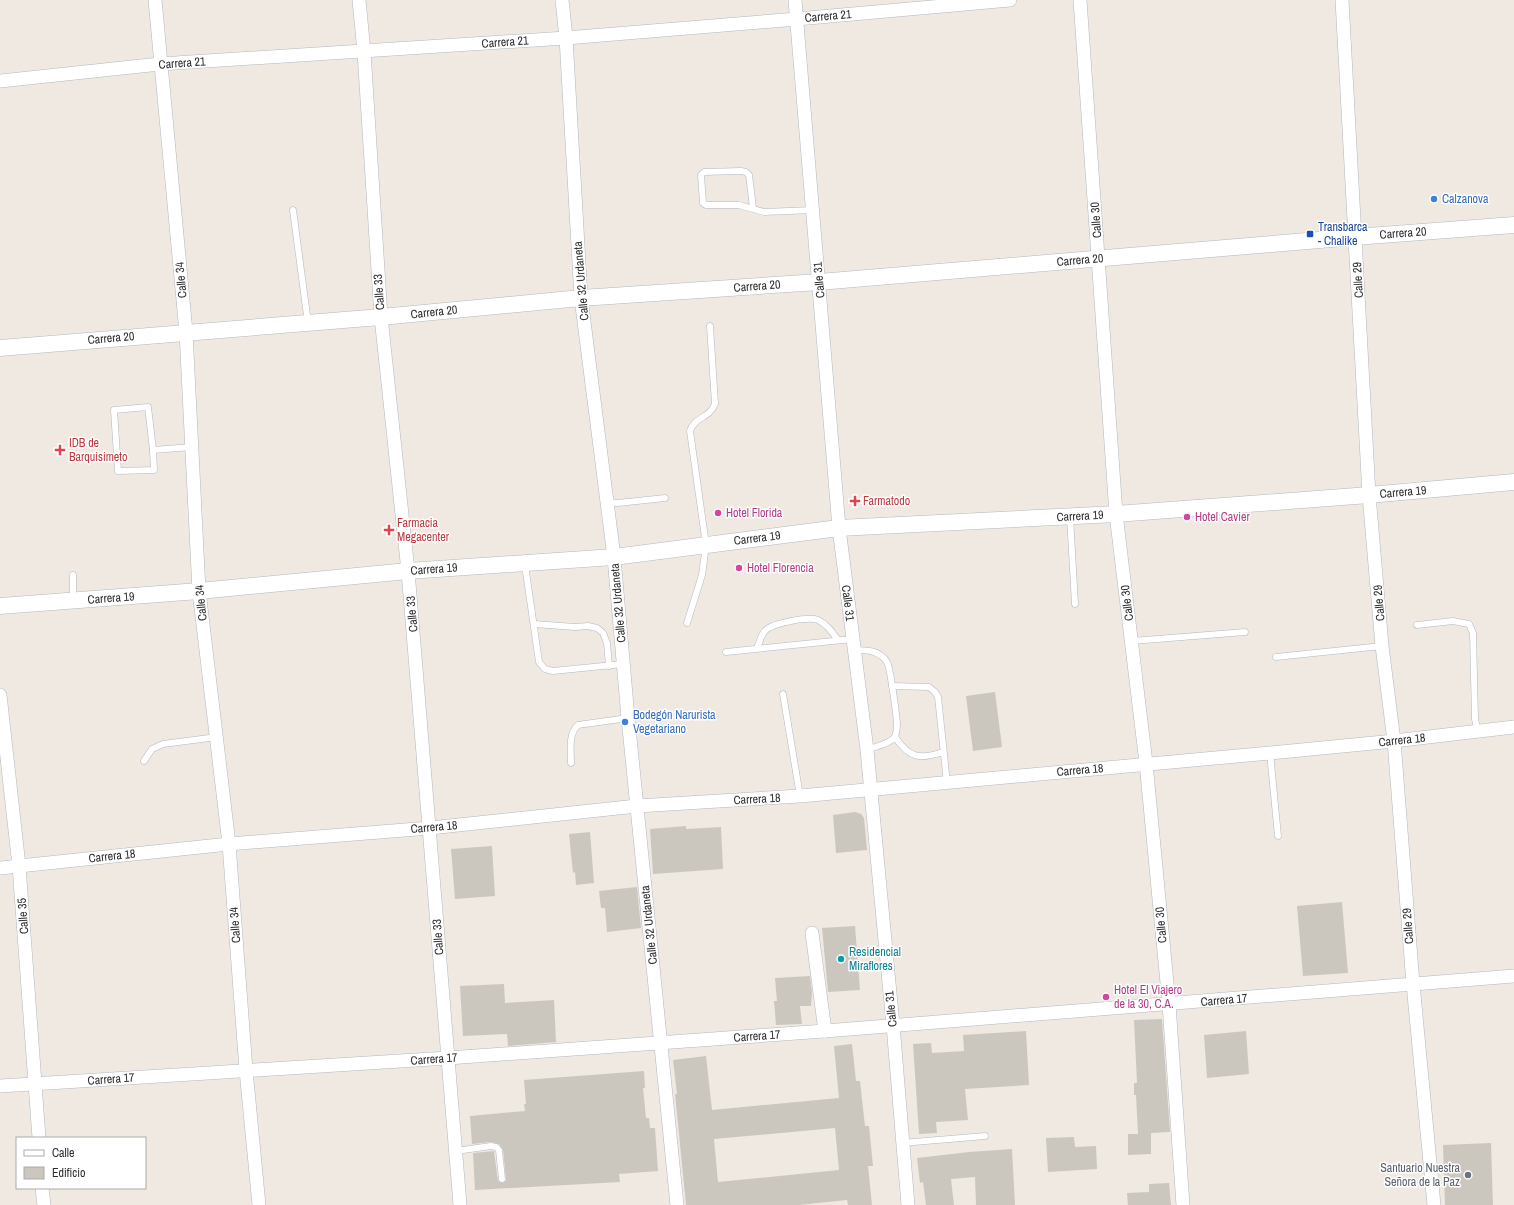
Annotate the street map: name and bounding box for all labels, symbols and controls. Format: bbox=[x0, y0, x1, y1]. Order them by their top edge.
street label: Carrera 21 bbox=[804, 6, 853, 26]
street label: Carrera 21 bbox=[481, 32, 530, 52]
street label: Carrera 21 bbox=[158, 53, 207, 73]
place label: Calzanova bbox=[1442, 191, 1489, 207]
marker: Calzanova bbox=[1429, 194, 1439, 204]
street label: Calle 30 bbox=[1087, 201, 1105, 239]
place label: Transbarca - Chalike bbox=[1318, 219, 1368, 249]
street label: Carrera 20 bbox=[1379, 223, 1427, 243]
marker: Transbarca - Chalike bbox=[1305, 229, 1315, 239]
street label: Calle 32 Urdaneta bbox=[570, 240, 592, 321]
street label: Carrera 20 bbox=[1056, 250, 1104, 270]
street label: Calle 34 bbox=[171, 261, 191, 299]
street label: Calle 31 bbox=[809, 261, 829, 299]
street label: Calle 29 bbox=[1349, 262, 1367, 298]
street label: Calle 33 bbox=[370, 273, 388, 311]
street label: Carrera 20 bbox=[733, 276, 781, 296]
street label: Carrera 20 bbox=[410, 302, 458, 322]
street label: Carrera 20 bbox=[87, 328, 135, 348]
place label: IDB de Barquisimeto bbox=[69, 435, 128, 465]
marker: IDB de Barquisimeto bbox=[54, 444, 66, 456]
street label: Carrera 19 bbox=[1379, 482, 1427, 502]
place label: Farmatodo bbox=[863, 493, 910, 509]
marker: Farmatodo bbox=[850, 496, 860, 506]
place label: Hotel Florida bbox=[726, 505, 783, 521]
street label: Carrera 19 bbox=[1056, 507, 1104, 525]
marker: Hotel Florida bbox=[713, 508, 723, 518]
place label: Hotel Cavier bbox=[1195, 509, 1250, 525]
marker: Hotel Cavier bbox=[1182, 512, 1192, 522]
place label: Farmacia Megacenter bbox=[397, 515, 450, 545]
marker: Farmacia Megacenter bbox=[384, 525, 394, 535]
street label: Carrera 19 bbox=[733, 527, 781, 549]
street label: Carrera 19 bbox=[410, 559, 458, 579]
place label: Hotel Florencia bbox=[747, 560, 814, 576]
street label: Calle 32 Urdaneta bbox=[607, 562, 629, 643]
marker: Hotel Florencia bbox=[734, 563, 744, 573]
street label: Calle 34 bbox=[191, 584, 211, 622]
street label: Calle 31 bbox=[838, 584, 858, 622]
street label: Calle 30 bbox=[1117, 584, 1137, 622]
street label: Calle 29 bbox=[1369, 584, 1389, 622]
street label: Carrera 19 bbox=[87, 588, 135, 608]
street label: Calle 33 bbox=[402, 595, 422, 633]
place label: Bodegón Narurista Vegetariano bbox=[633, 707, 716, 737]
marker: Bodegón Narurista Vegetariano bbox=[620, 717, 630, 727]
street label: Carrera 18 bbox=[1378, 730, 1426, 750]
street label: Carrera 18 bbox=[1056, 760, 1104, 780]
street label: Carrera 18 bbox=[733, 790, 781, 808]
street label: Carrera 18 bbox=[410, 817, 458, 837]
street label: Carrera 18 bbox=[88, 846, 136, 866]
street label: Calle 32 Urdaneta bbox=[637, 884, 661, 965]
street label: Calle 35 bbox=[14, 897, 32, 935]
street label: Calle 34 bbox=[226, 906, 244, 944]
street label: Calle 30 bbox=[1151, 906, 1171, 944]
street label: Calle 29 bbox=[1399, 907, 1417, 945]
street label: Calle 33 bbox=[429, 918, 447, 956]
place label: Residencial Miraflores bbox=[849, 944, 901, 974]
marker: Residencial Miraflores bbox=[836, 954, 846, 964]
place label: Hotel El Viajero de la 30, C.A. bbox=[1114, 982, 1182, 1012]
street label: Calle 31 bbox=[881, 990, 901, 1028]
street label: Carrera 17 bbox=[1200, 990, 1249, 1010]
marker: Hotel El Viajero de la 30, C.A. bbox=[1101, 992, 1111, 1002]
street label: Carrera 17 bbox=[733, 1026, 782, 1046]
street label: Carrera 17 bbox=[410, 1049, 459, 1069]
street label: Carrera 17 bbox=[87, 1069, 136, 1089]
legend bbox=[16, 1137, 146, 1189]
text: Calle bbox=[52, 1145, 74, 1161]
place label: Santuario Nuestra Señora de la Paz bbox=[1380, 1160, 1461, 1190]
text: Edificio bbox=[52, 1165, 85, 1181]
marker: Santuario Nuestra Señora de la Paz bbox=[1463, 1170, 1473, 1180]

